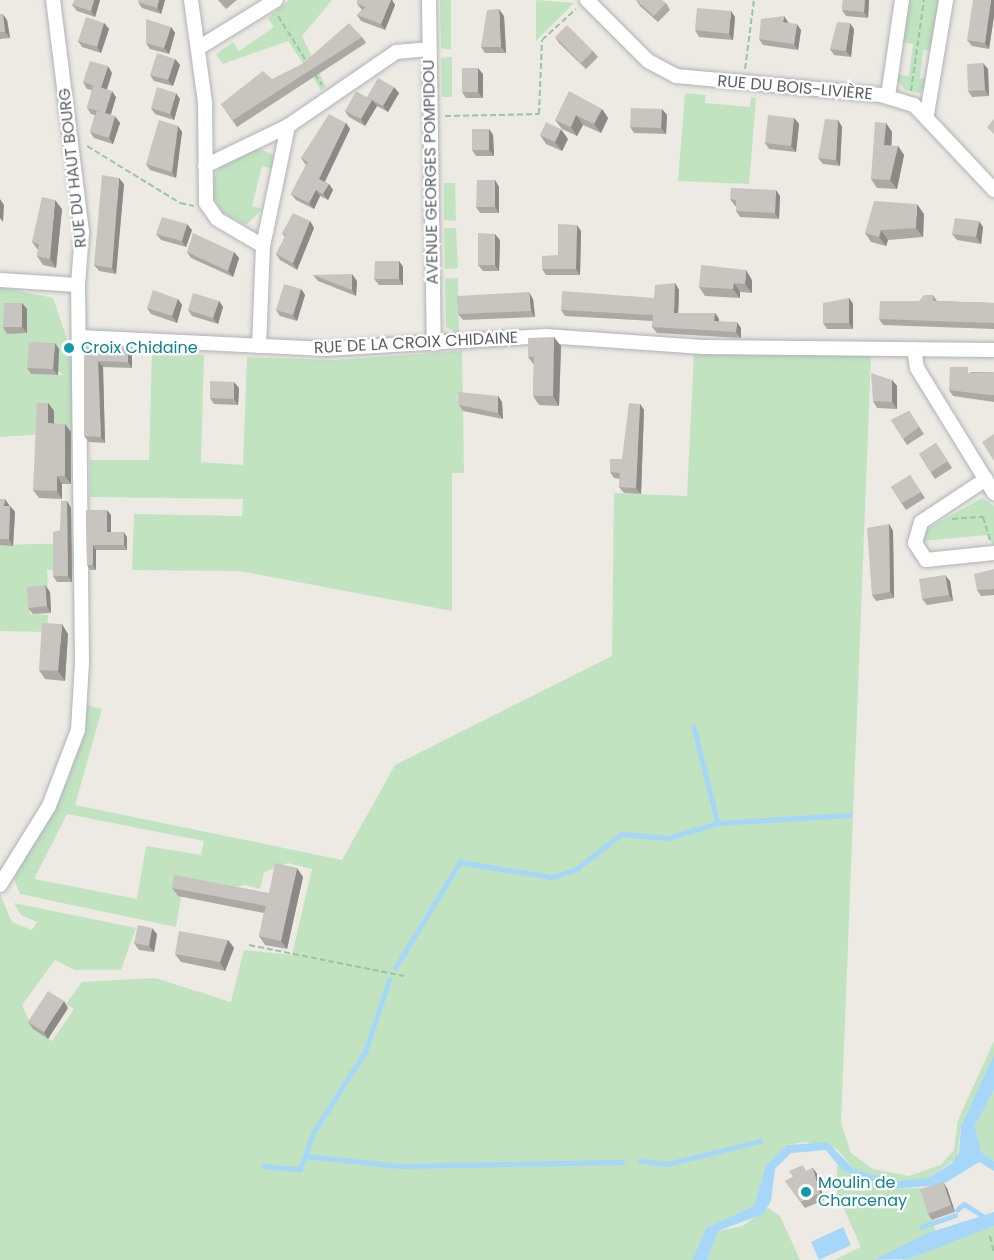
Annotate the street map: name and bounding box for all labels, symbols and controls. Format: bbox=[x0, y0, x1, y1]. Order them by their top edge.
street label: AVENUE GEORGES POMPIDOU bbox=[419, 59, 443, 285]
street label: RUE DU BOIS-LIVIÈRE bbox=[717, 72, 873, 104]
street label: RUE DU HAUT BOURG bbox=[55, 87, 91, 249]
street label: RUE DE LA CROIX CHIDAINE bbox=[313, 328, 519, 358]
place label: Croix Chidaine bbox=[81, 338, 198, 358]
marker: Croix Chidaine bbox=[62, 341, 76, 355]
place label: Moulin de Charcenay bbox=[818, 1173, 907, 1211]
marker: Moulin de Charcenay bbox=[799, 1185, 813, 1199]

